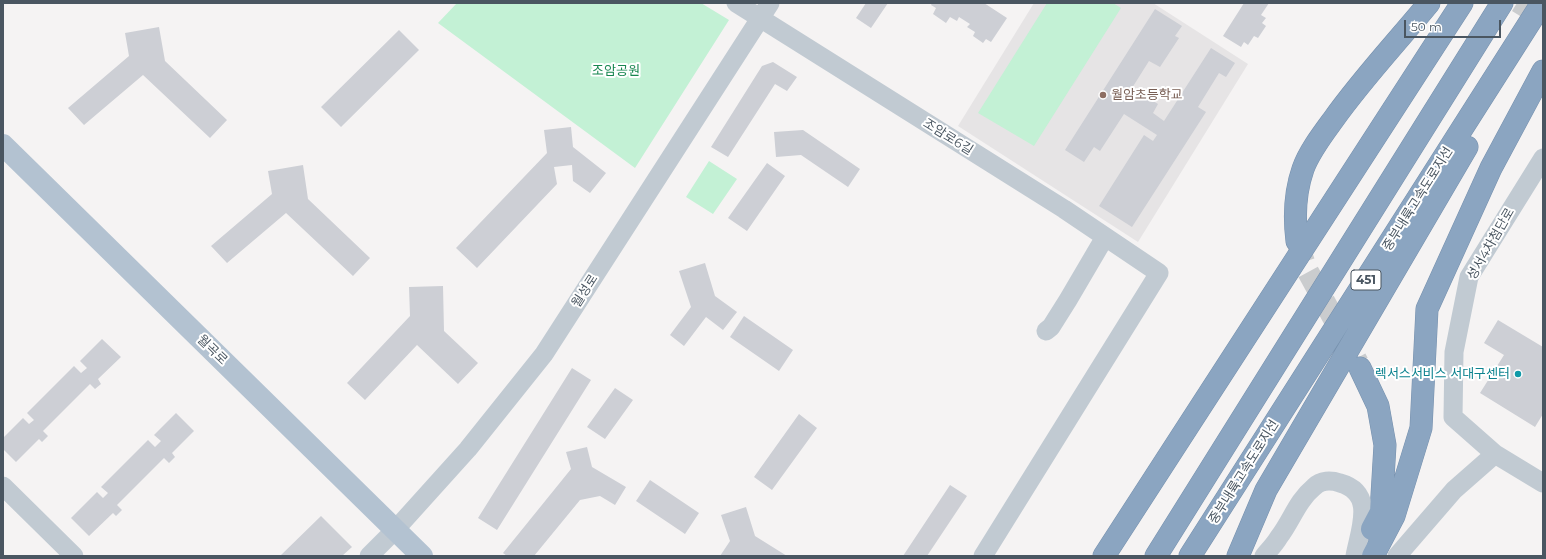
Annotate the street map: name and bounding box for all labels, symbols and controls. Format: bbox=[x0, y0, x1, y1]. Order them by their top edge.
scale bar bbox=[1406, 12, 1503, 38]
text: 50 m bbox=[1411, 19, 1442, 34]
park label: 조암공원 bbox=[592, 63, 640, 79]
place label: 월암초등학교 bbox=[1111, 87, 1183, 103]
marker: 월암초등학교 bbox=[1098, 90, 1108, 100]
street label: 조암로6길 bbox=[920, 116, 976, 158]
street label: 중부내륙고속도로지선 bbox=[1380, 144, 1456, 254]
street label: 성서4차첨단로 bbox=[1464, 205, 1518, 283]
road number: 451 bbox=[1351, 270, 1381, 290]
street label: 월성로 bbox=[569, 272, 601, 310]
street label: 월곡로 bbox=[194, 332, 230, 368]
place label: 렉서스서비스 서대구센터 bbox=[1375, 366, 1510, 382]
marker: 렉서스서비스 서대구센터 bbox=[1513, 369, 1523, 379]
street label: 중부내륙고속도로지선 bbox=[1206, 417, 1282, 527]

